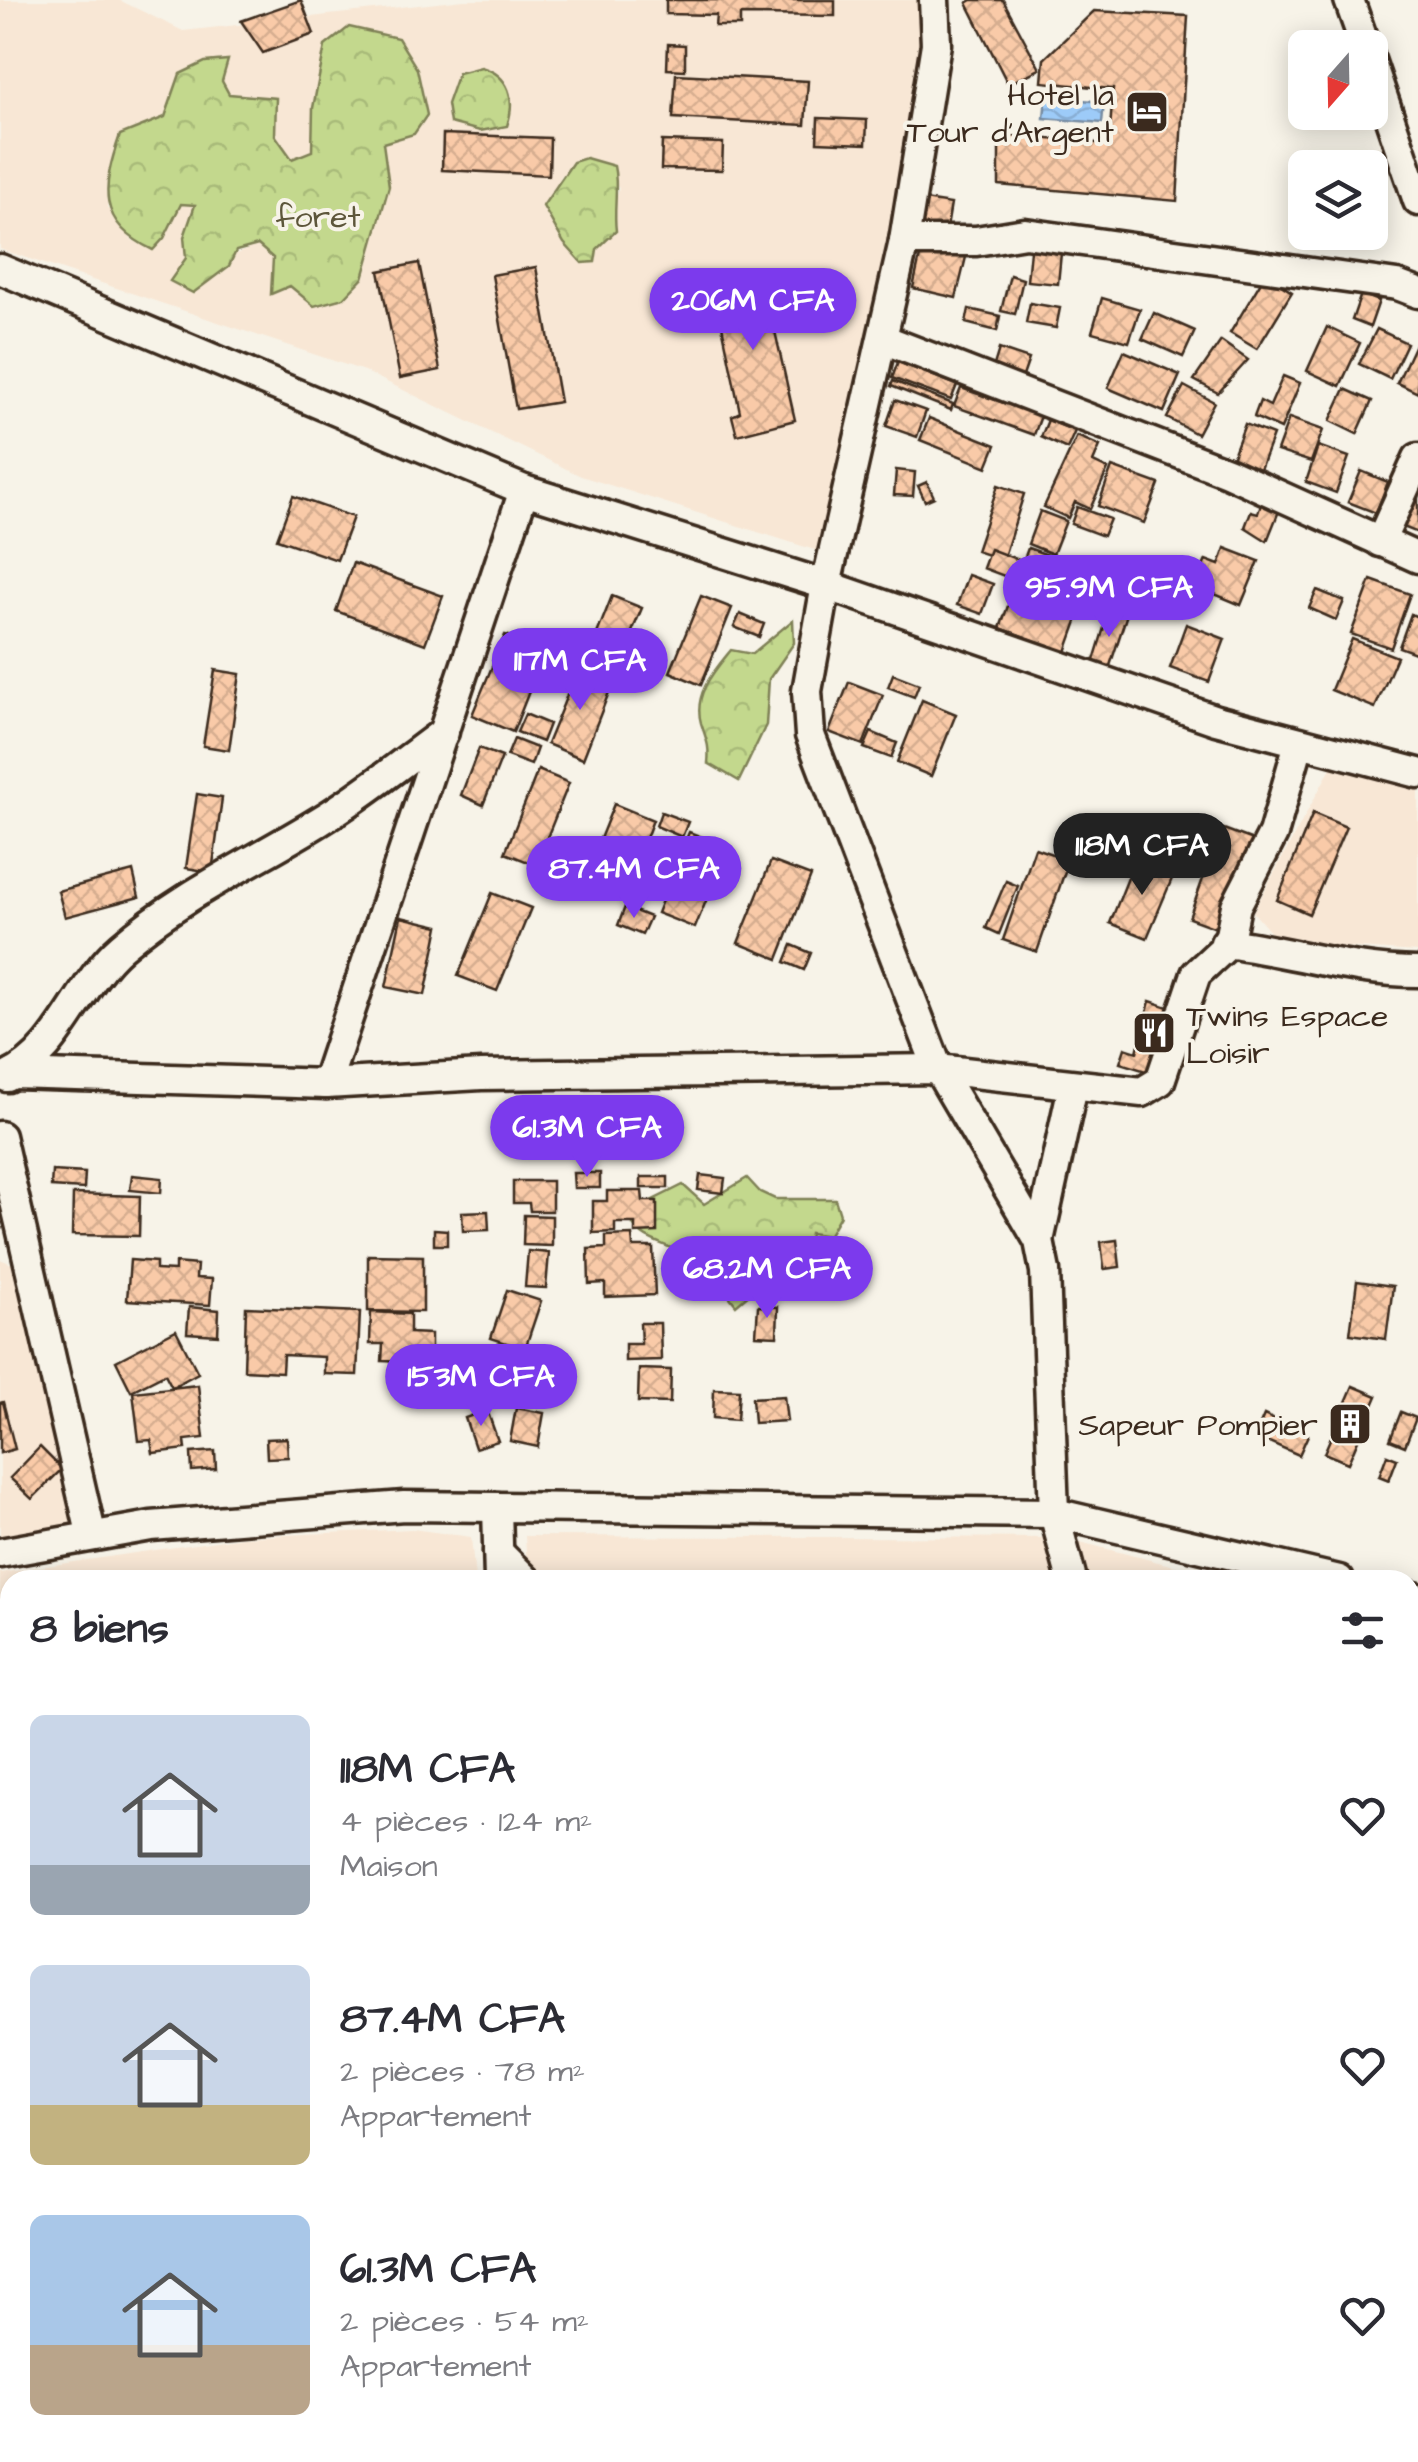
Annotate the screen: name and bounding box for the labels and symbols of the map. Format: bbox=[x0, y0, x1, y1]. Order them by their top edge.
north arrow bbox=[1288, 30, 1388, 130]
place label: Hotel la Tour d'Argent bbox=[907, 73, 1114, 155]
hotel icon: Hotel la Tour d'Argent bbox=[1124, 89, 1170, 135]
park label: foret bbox=[276, 195, 361, 240]
pin: 206M CFA bbox=[650, 268, 856, 353]
pin: 95.9M CFA bbox=[995, 555, 1223, 640]
pin: 117M CFA bbox=[477, 628, 683, 713]
pin: 118M CFA bbox=[1039, 813, 1245, 898]
pin: 87.4M CFA bbox=[520, 836, 748, 921]
place label: Twins Espace Loisir bbox=[1186, 994, 1388, 1076]
restaurant icon: Twins Espace Loisir bbox=[1131, 1010, 1177, 1056]
pin: 61.3M CFA bbox=[473, 1095, 701, 1180]
pin: 68.2M CFA bbox=[653, 1236, 881, 1321]
pin: 153M CFA bbox=[378, 1344, 584, 1429]
building icon: Sapeur Pompier bbox=[1327, 1401, 1373, 1447]
place label: Sapeur Pompier bbox=[1078, 1403, 1318, 1448]

